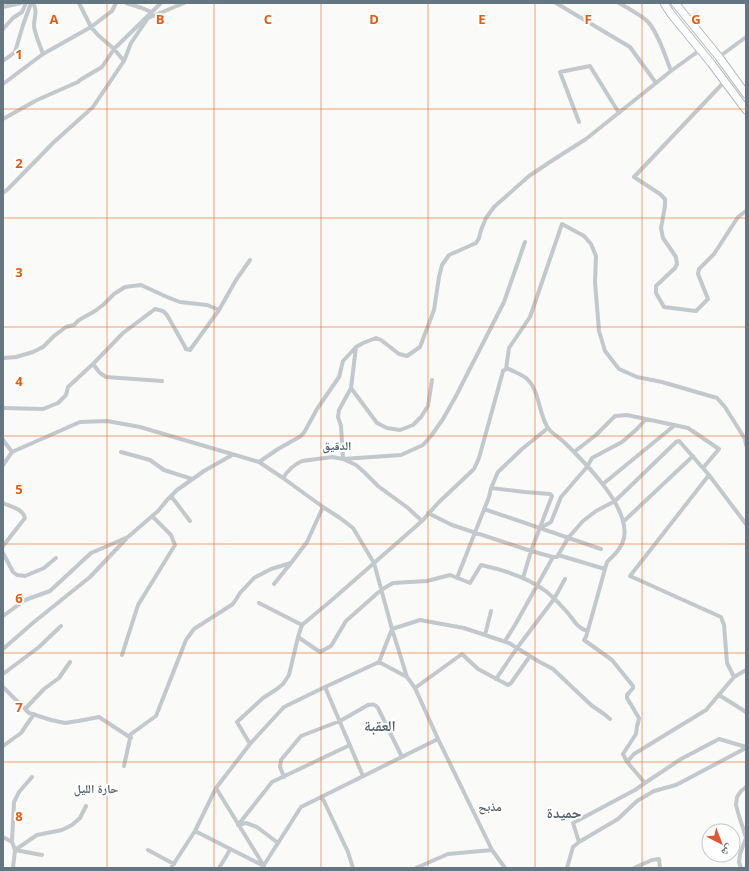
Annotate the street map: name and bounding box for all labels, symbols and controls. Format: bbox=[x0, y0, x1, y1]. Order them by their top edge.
text: A bbox=[50, 10, 59, 28]
text: B bbox=[156, 10, 165, 28]
text: C bbox=[264, 10, 272, 28]
text: D bbox=[369, 10, 379, 28]
text: E bbox=[478, 10, 486, 28]
text: F bbox=[584, 10, 592, 28]
text: G bbox=[691, 10, 701, 28]
text: 1 bbox=[15, 45, 23, 63]
text: 2 bbox=[15, 154, 23, 172]
text: 3 bbox=[15, 263, 23, 281]
text: 4 bbox=[15, 372, 23, 390]
district label: الدقيق bbox=[323, 437, 351, 454]
text: 5 bbox=[15, 480, 23, 498]
text: 6 bbox=[15, 589, 23, 607]
text: 7 bbox=[15, 698, 23, 716]
district label: العقبة bbox=[364, 715, 396, 735]
district label: حارة الليل bbox=[74, 780, 119, 797]
district label: مذبح bbox=[478, 798, 502, 815]
district label: حميدة bbox=[547, 802, 582, 822]
text: 8 bbox=[15, 807, 23, 825]
north arrow bbox=[701, 823, 741, 863]
text: ش bbox=[718, 841, 737, 861]

